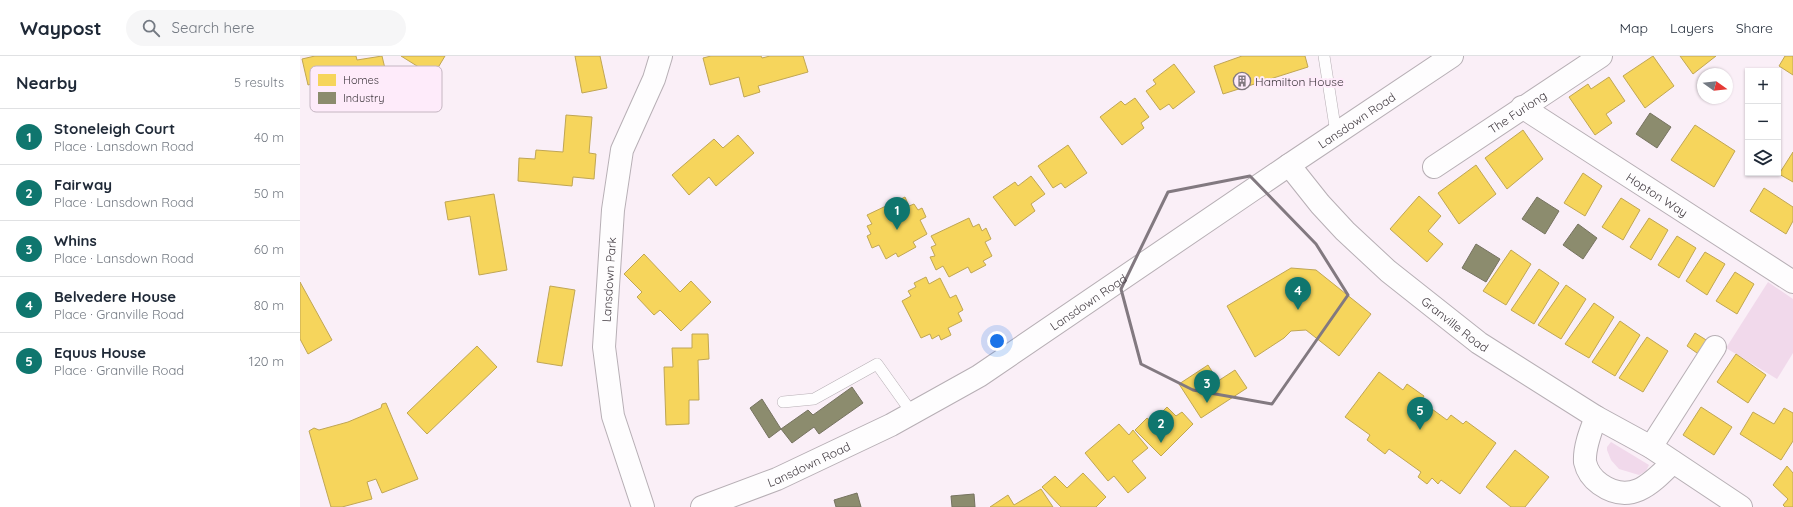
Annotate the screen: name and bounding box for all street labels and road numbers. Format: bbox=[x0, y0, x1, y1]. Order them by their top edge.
street label: The Furlong bbox=[1485, 87, 1549, 136]
street label: Lansdown Road bbox=[1315, 89, 1398, 151]
street label: Hopton Way bbox=[1624, 169, 1691, 220]
street label: Lansdown Park bbox=[598, 236, 619, 323]
street label: Lansdown Road bbox=[1047, 270, 1130, 333]
street label: Granville Road bbox=[1419, 293, 1492, 355]
street label: Lansdown Road bbox=[765, 438, 852, 490]

